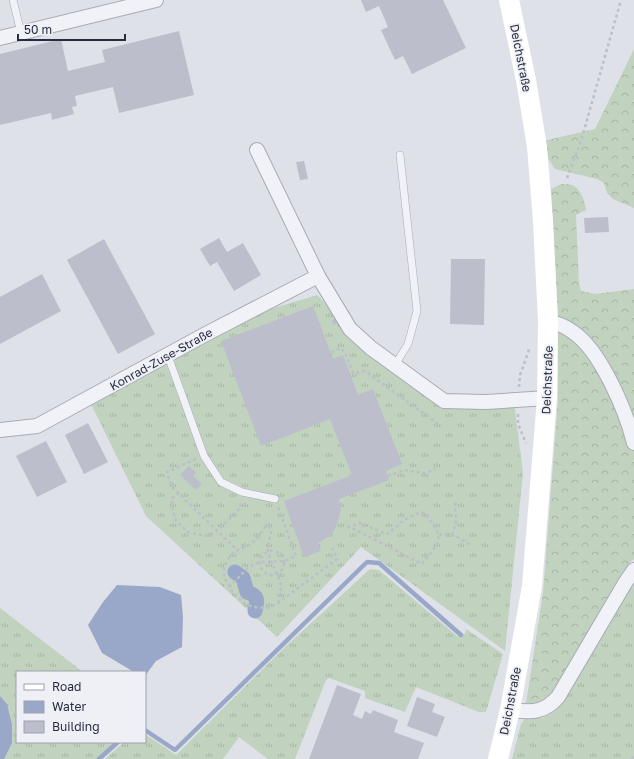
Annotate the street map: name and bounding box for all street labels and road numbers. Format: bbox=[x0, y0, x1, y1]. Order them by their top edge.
street label: Deichstraße bbox=[507, 23, 535, 93]
street label: Konrad-Zuse-Straße bbox=[107, 324, 215, 394]
street label: Deichstraße bbox=[538, 345, 556, 415]
street label: Deichstraße bbox=[496, 666, 524, 736]

